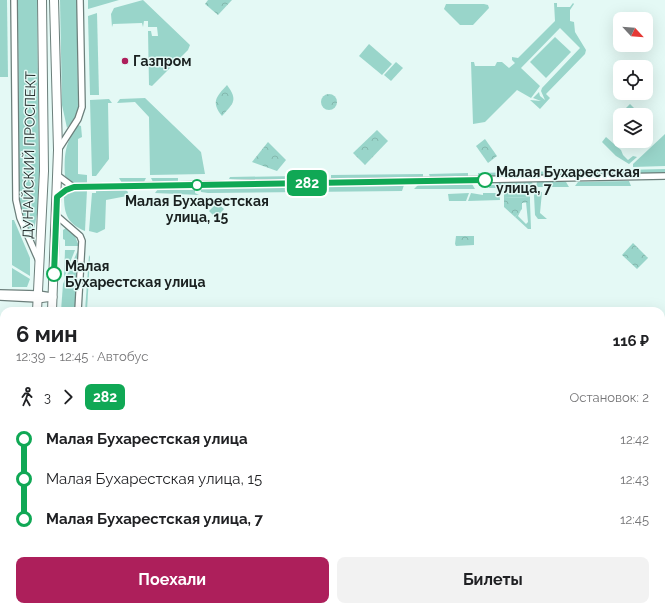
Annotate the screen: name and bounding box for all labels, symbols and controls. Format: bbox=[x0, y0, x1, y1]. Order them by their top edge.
north arrow bbox=[613, 12, 653, 52]
map controls bbox=[613, 12, 653, 148]
place label: Газпром bbox=[133, 53, 191, 69]
marker: Газпром bbox=[120, 56, 130, 66]
button: locate bbox=[613, 60, 653, 100]
street label: ДУНАЙСКИЙ ПРОСПЕКТ bbox=[19, 71, 38, 239]
button: layers bbox=[613, 108, 653, 148]
place label: Малая Бухарестская улица, 7 bbox=[496, 164, 640, 196]
line badge: 282 bbox=[284, 170, 330, 196]
marker: Малая Бухарестская улица, 7 bbox=[477, 172, 493, 188]
text: 282 bbox=[295, 175, 319, 191]
marker: Малая Бухарестская улица, 15 bbox=[191, 179, 203, 191]
place label: Малая Бухарестская улица, 15 bbox=[125, 193, 269, 225]
place label: Малая Бухарестская улица bbox=[65, 258, 205, 290]
marker: Малая Бухарестская улица bbox=[46, 266, 62, 282]
text: 6 мин bbox=[16, 321, 77, 347]
text: 116 ₽ bbox=[613, 332, 649, 350]
text: 12:39 – 12:45 · Автобус bbox=[16, 349, 148, 364]
icon: walk bbox=[16, 386, 38, 408]
icon: forward bbox=[57, 386, 79, 408]
text: 282 bbox=[93, 389, 117, 405]
text: 3 bbox=[44, 390, 51, 405]
text: Остановок: 2 bbox=[570, 390, 649, 405]
text: Малая Бухарестская улица bbox=[46, 430, 248, 448]
text: 12:42 bbox=[620, 432, 649, 447]
text: Малая Бухарестская улица, 15 bbox=[46, 470, 262, 488]
text: 12:43 bbox=[620, 472, 649, 487]
text: Малая Бухарестская улица, 7 bbox=[46, 510, 263, 528]
text: 12:45 bbox=[620, 512, 649, 527]
button: Поехали bbox=[16, 557, 329, 603]
button: Билеты bbox=[337, 557, 649, 603]

